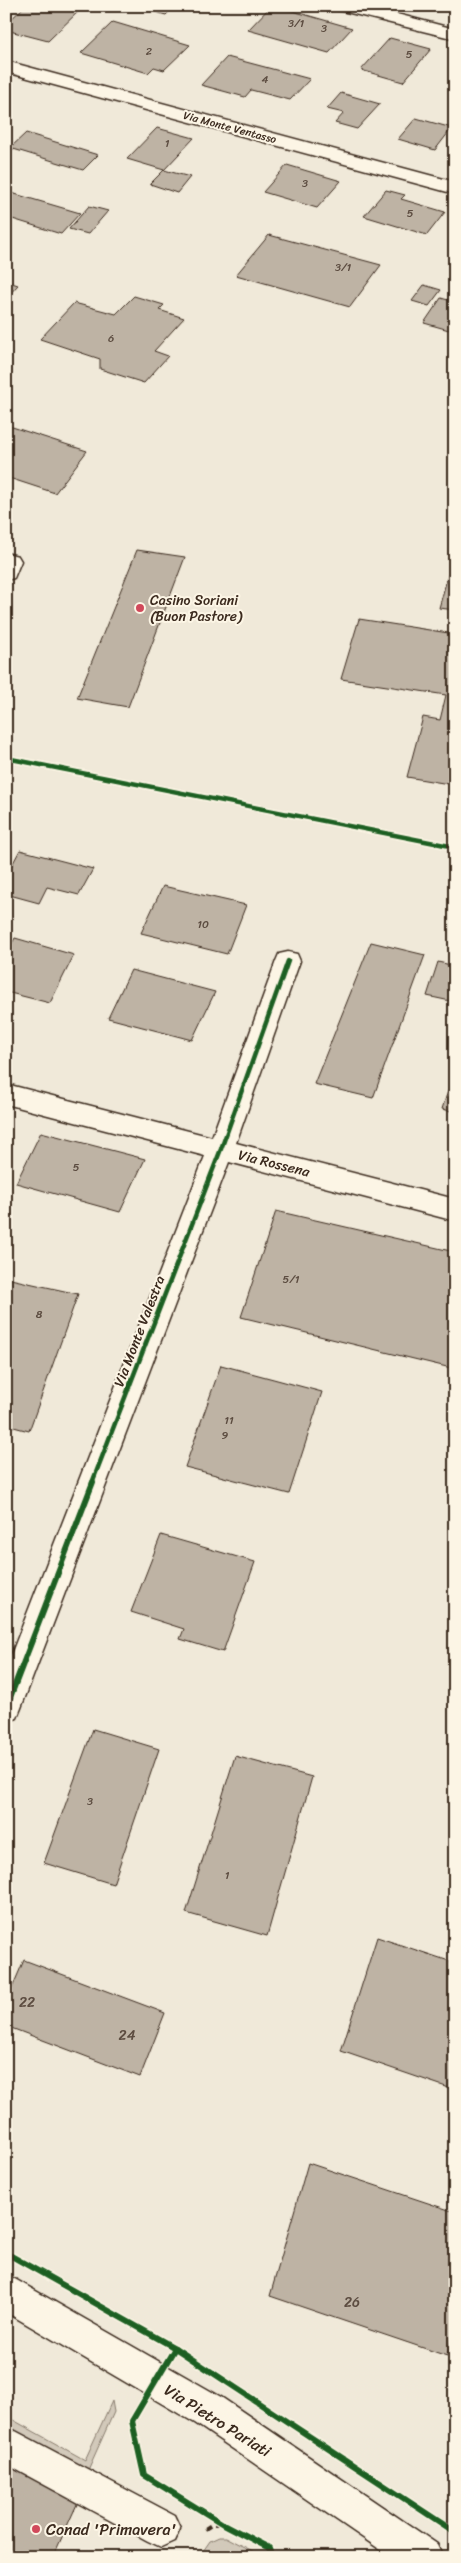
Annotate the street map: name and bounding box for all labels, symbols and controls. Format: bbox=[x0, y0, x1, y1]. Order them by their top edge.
house number: 3/1 bbox=[288, 14, 304, 33]
house number: 3 bbox=[321, 19, 327, 38]
house number: 2 bbox=[146, 42, 153, 61]
house number: 5 bbox=[406, 45, 413, 64]
house number: 4 bbox=[262, 70, 269, 89]
street label: Via Monte Ventasso bbox=[181, 106, 279, 149]
house number: 1 bbox=[165, 134, 170, 153]
house number: 3 bbox=[302, 174, 308, 193]
house number: 5 bbox=[407, 204, 414, 223]
house number: 3/1 bbox=[335, 258, 351, 277]
house number: 6 bbox=[108, 329, 114, 348]
place label: Casino Soriani (Buon Pastore) bbox=[150, 588, 243, 629]
marker: Casino Soriani (Buon Pastore) bbox=[134, 602, 146, 614]
house number: 10 bbox=[197, 915, 209, 934]
street label: Via Rossena bbox=[235, 1143, 313, 1185]
house number: 5 bbox=[73, 1158, 80, 1177]
house number: 5/1 bbox=[283, 1270, 300, 1289]
street label: Via Monte Valestra bbox=[107, 1272, 172, 1391]
house number: 8 bbox=[36, 1305, 43, 1324]
house number: 11 bbox=[224, 1411, 234, 1430]
house number: 9 bbox=[222, 1426, 229, 1445]
house number: 3 bbox=[87, 1792, 93, 1811]
house number: 1 bbox=[225, 1866, 230, 1885]
house number: 22 bbox=[19, 1990, 35, 2015]
house number: 24 bbox=[119, 2023, 136, 2048]
house number: 26 bbox=[344, 2290, 360, 2315]
street label: Via Pietro Pariati bbox=[158, 2376, 278, 2465]
place label: Conad 'Primavera' bbox=[46, 2515, 177, 2544]
marker: Conad 'Primavera' bbox=[30, 2523, 42, 2535]

